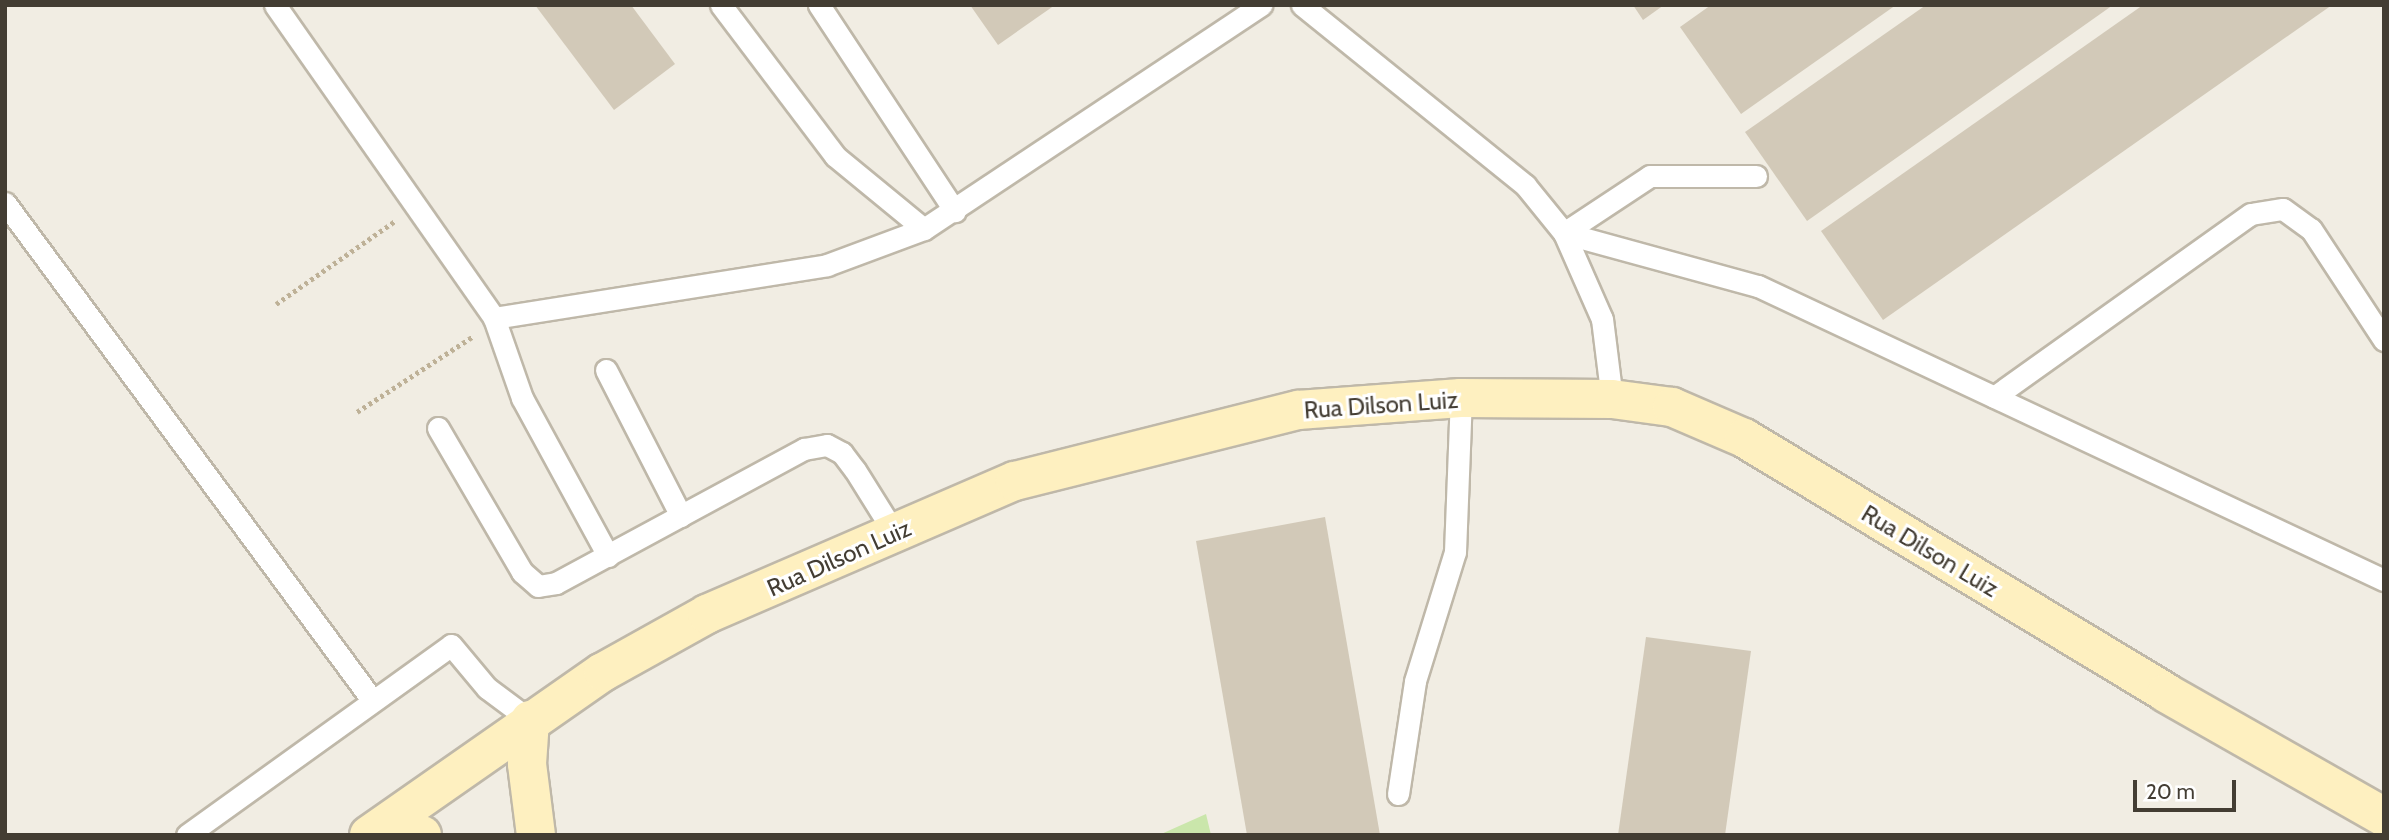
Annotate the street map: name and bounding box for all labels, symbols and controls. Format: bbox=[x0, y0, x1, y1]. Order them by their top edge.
street label: Rua Dilson Luiz bbox=[1303, 385, 1459, 425]
street label: Rua Dilson Luiz bbox=[1856, 499, 2004, 603]
street label: Rua Dilson Luiz bbox=[763, 513, 915, 603]
scale bar bbox=[2137, 766, 2240, 810]
text: 20 m bbox=[2146, 779, 2195, 804]

